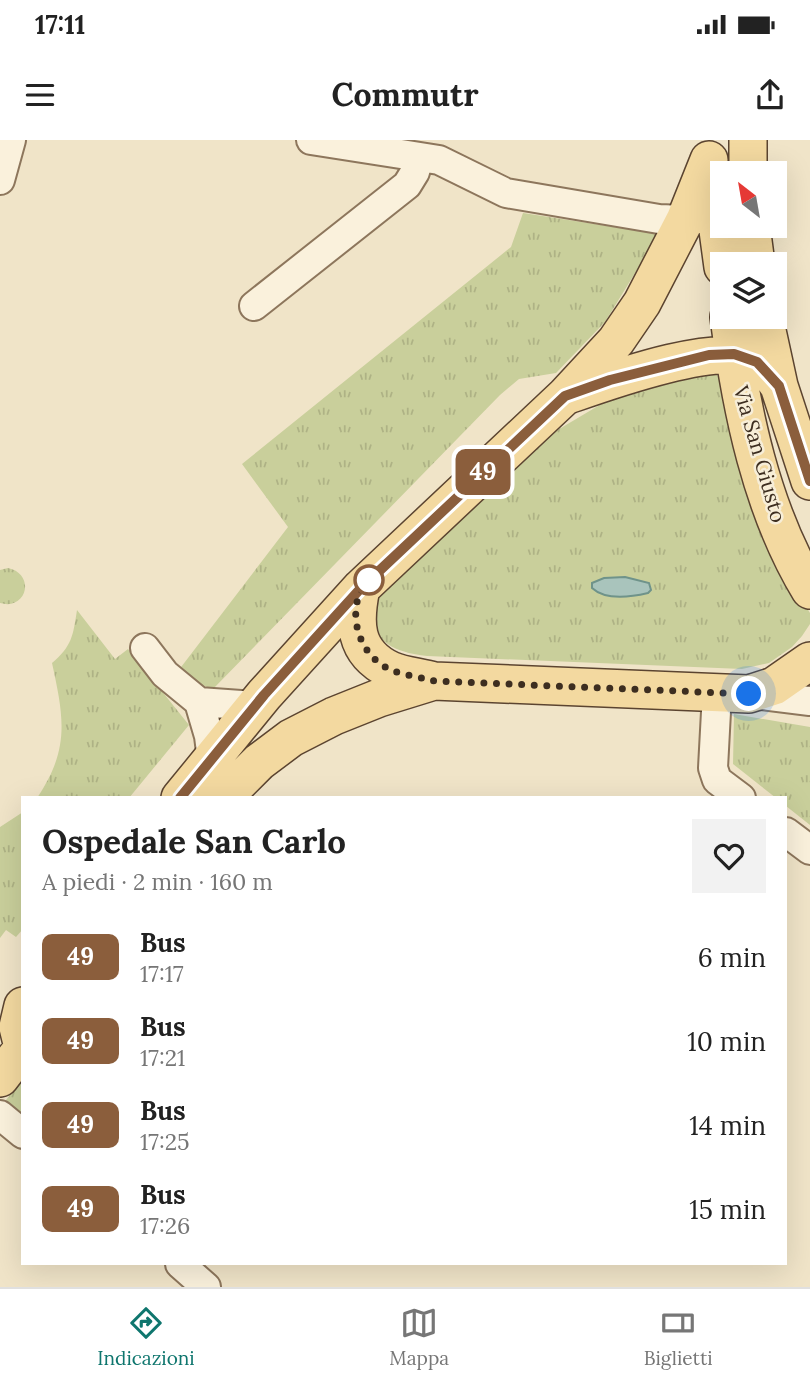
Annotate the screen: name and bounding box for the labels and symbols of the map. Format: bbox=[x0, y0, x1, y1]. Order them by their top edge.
north arrow bbox=[710, 161, 788, 238]
street label: Via San Giusto bbox=[727, 381, 792, 526]
line badge: 49 bbox=[452, 449, 514, 495]
unlabelled marker bbox=[354, 565, 384, 595]
your location bbox=[731, 676, 766, 711]

